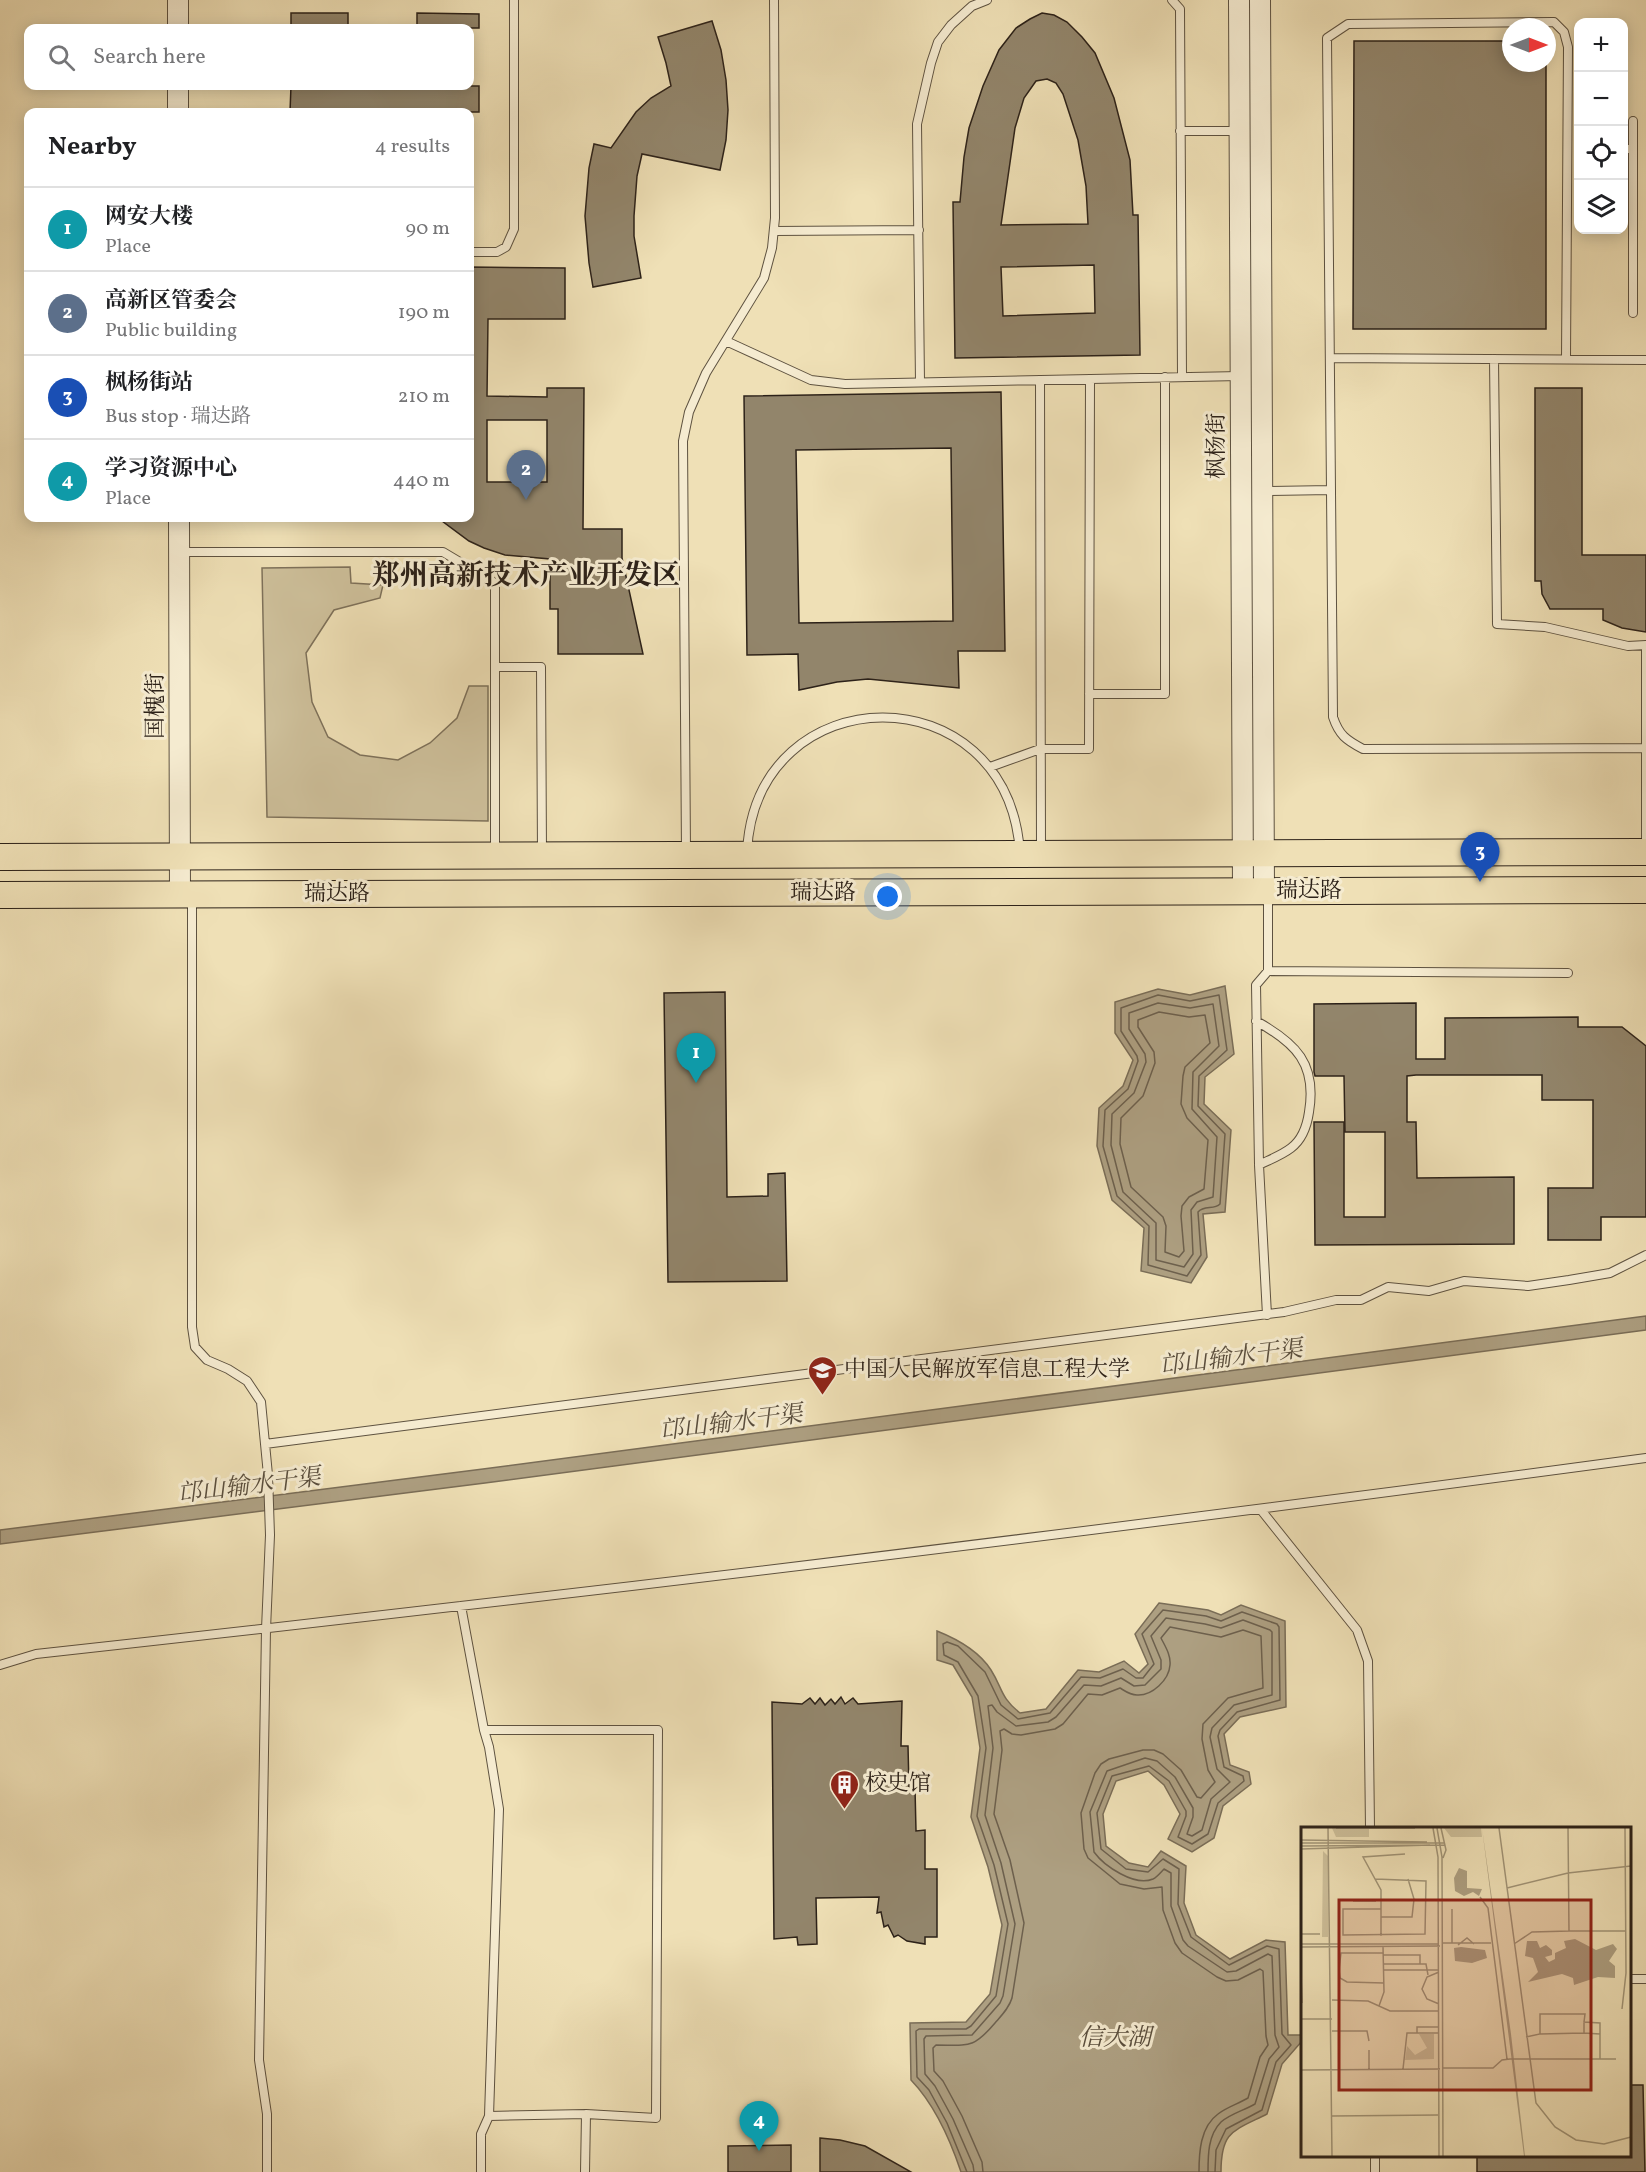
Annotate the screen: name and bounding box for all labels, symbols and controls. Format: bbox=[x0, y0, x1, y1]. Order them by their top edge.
north arrow bbox=[1502, 18, 1556, 72]
map controls bbox=[1574, 18, 1628, 234]
button: + bbox=[1574, 18, 1628, 72]
search box bbox=[24, 24, 474, 90]
icon: search bbox=[45, 41, 78, 74]
text: Search here bbox=[93, 42, 206, 73]
button: − bbox=[1574, 72, 1628, 126]
button: locate bbox=[1574, 126, 1628, 180]
text: Nearby bbox=[48, 129, 137, 165]
text: 4 results bbox=[375, 133, 450, 161]
button: layers bbox=[1574, 180, 1628, 234]
text: 网安大楼 bbox=[105, 202, 193, 233]
text: 1 bbox=[63, 215, 72, 243]
text: 90 m bbox=[406, 215, 450, 243]
text: Place bbox=[105, 233, 151, 261]
text: 高新区管委会 bbox=[105, 286, 237, 317]
text: 2 bbox=[62, 299, 73, 327]
text: 190 m bbox=[398, 299, 450, 327]
text: Public building bbox=[105, 317, 237, 345]
text: 枫杨街站 bbox=[105, 368, 193, 399]
text: 3 bbox=[62, 383, 73, 411]
text: 210 m bbox=[398, 383, 450, 411]
text: Bus stop · 瑞达路 bbox=[105, 403, 251, 431]
street label: 枫杨街 bbox=[1202, 413, 1233, 479]
pin: 2 bbox=[506, 450, 546, 500]
text: 学习资源中心 bbox=[105, 454, 237, 485]
text: 4 bbox=[61, 467, 74, 495]
text: 440 m bbox=[393, 467, 450, 495]
text: Place bbox=[105, 485, 151, 513]
district label: 郑州高新技术产业开发区 bbox=[372, 557, 680, 596]
street label: 国槐街 bbox=[141, 673, 172, 739]
pin: 3 bbox=[1460, 832, 1500, 882]
street label: 瑞达路 bbox=[1276, 876, 1342, 907]
street label: 瑞达路 bbox=[790, 878, 856, 909]
street label: 瑞达路 bbox=[304, 879, 370, 910]
your location bbox=[873, 882, 902, 911]
pin: 1 bbox=[676, 1034, 716, 1083]
water label: 邙山输水干渠 bbox=[1157, 1333, 1308, 1385]
school or university icon: 中国人民解放军信息工程大学 bbox=[807, 1354, 839, 1396]
place label: 中国人民解放军信息工程大学 bbox=[844, 1355, 1130, 1386]
water label: 邙山输水干渠 bbox=[657, 1398, 808, 1450]
water label: 邙山输水干渠 bbox=[175, 1461, 326, 1513]
building icon: 校史馆 bbox=[828, 1768, 860, 1810]
place label: 校史馆 bbox=[865, 1769, 931, 1800]
inset map bbox=[1301, 1827, 1631, 2157]
water label: 信大湖 bbox=[1079, 2022, 1155, 2056]
pin: 4 bbox=[740, 2102, 778, 2151]

